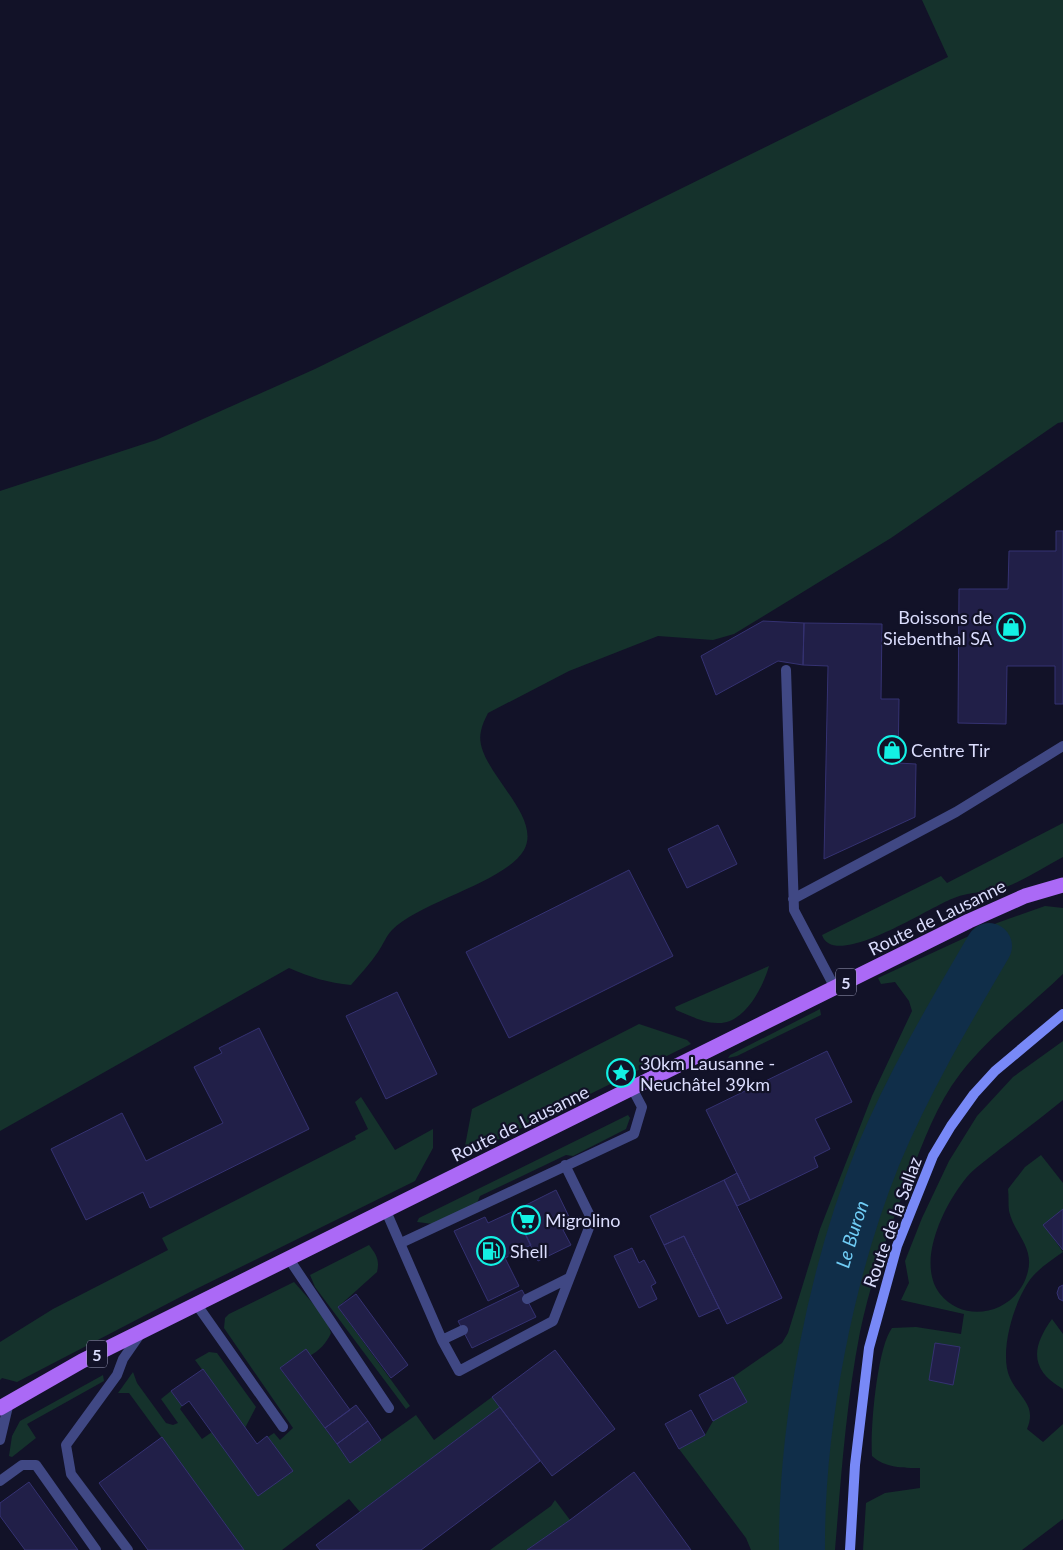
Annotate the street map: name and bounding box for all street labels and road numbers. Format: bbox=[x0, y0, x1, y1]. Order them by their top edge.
street label: Route de Lausanne bbox=[865, 874, 1009, 960]
road number: 5 bbox=[836, 969, 856, 996]
street label: Route de Lausanne bbox=[448, 1080, 592, 1166]
street label: Route de la Sallaz bbox=[858, 1154, 926, 1290]
road number: 5 bbox=[87, 1340, 107, 1368]

